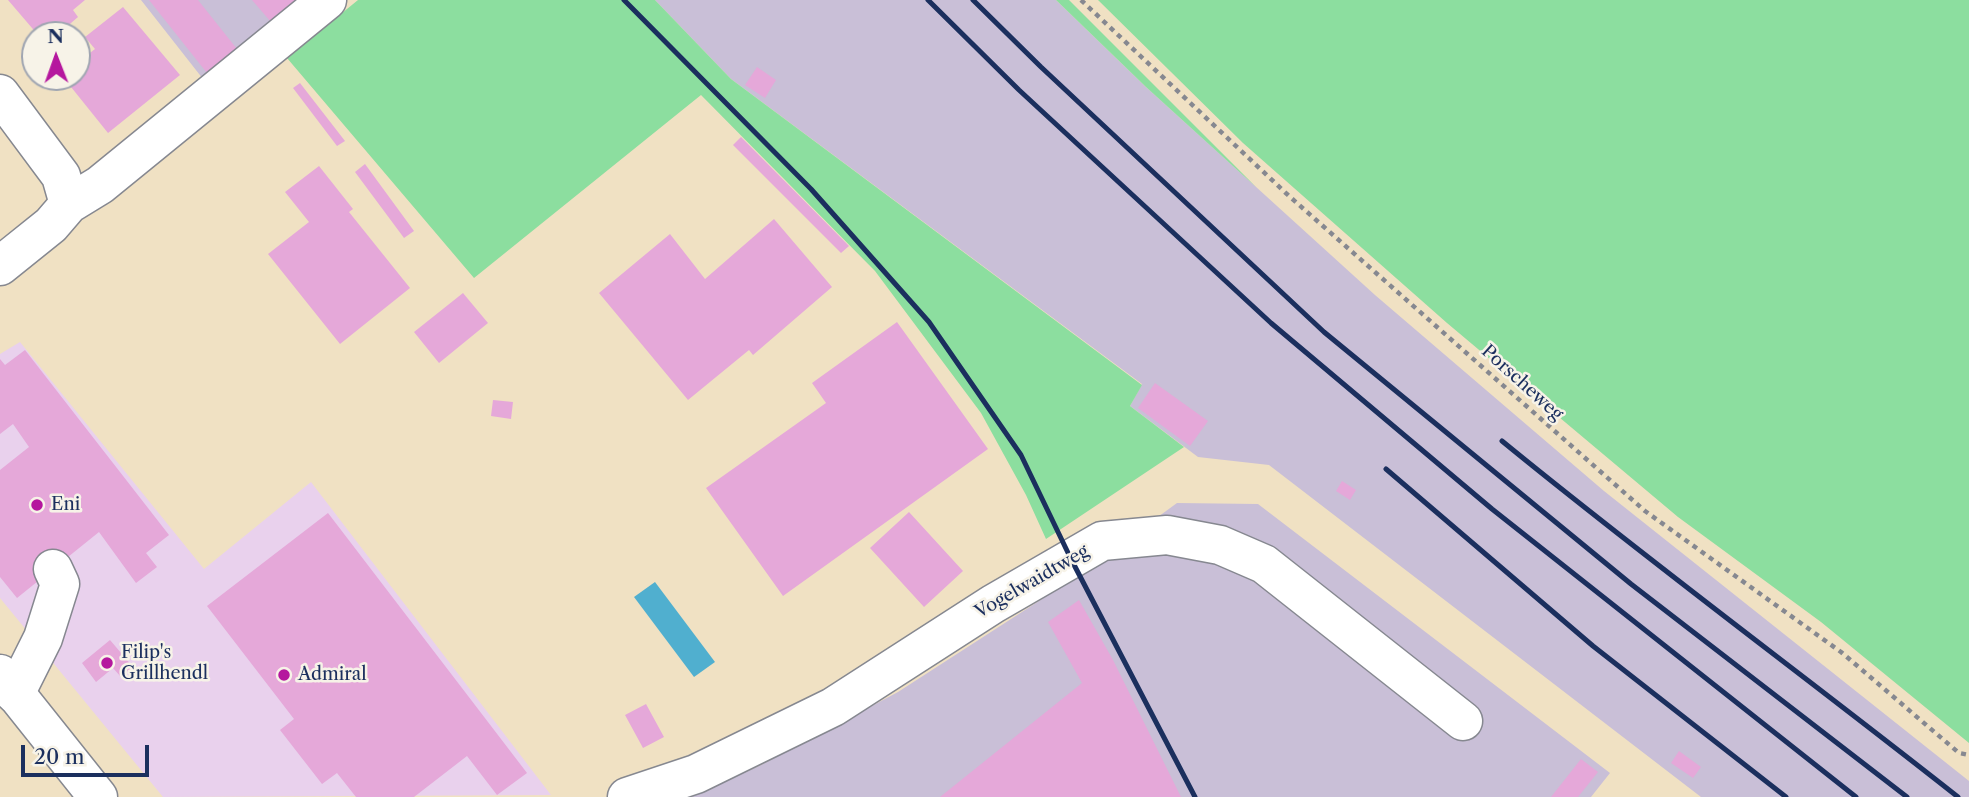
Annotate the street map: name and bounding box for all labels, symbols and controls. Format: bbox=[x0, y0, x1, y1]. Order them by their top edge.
north arrow bbox=[21, 21, 91, 91]
text: N bbox=[47, 25, 64, 48]
street label: Porscheweg bbox=[1477, 341, 1567, 425]
place label: Eni bbox=[51, 494, 80, 516]
marker: Eni bbox=[29, 497, 45, 513]
street label: Vogelwaidtweg bbox=[971, 541, 1093, 623]
place label: Filip's Grillhendl bbox=[121, 642, 208, 684]
marker: Filip's Grillhendl bbox=[99, 655, 115, 671]
place label: Admiral bbox=[298, 664, 367, 686]
marker: Admiral bbox=[276, 667, 292, 683]
scale bar bbox=[24, 730, 152, 774]
text: 20 m bbox=[34, 744, 85, 769]

